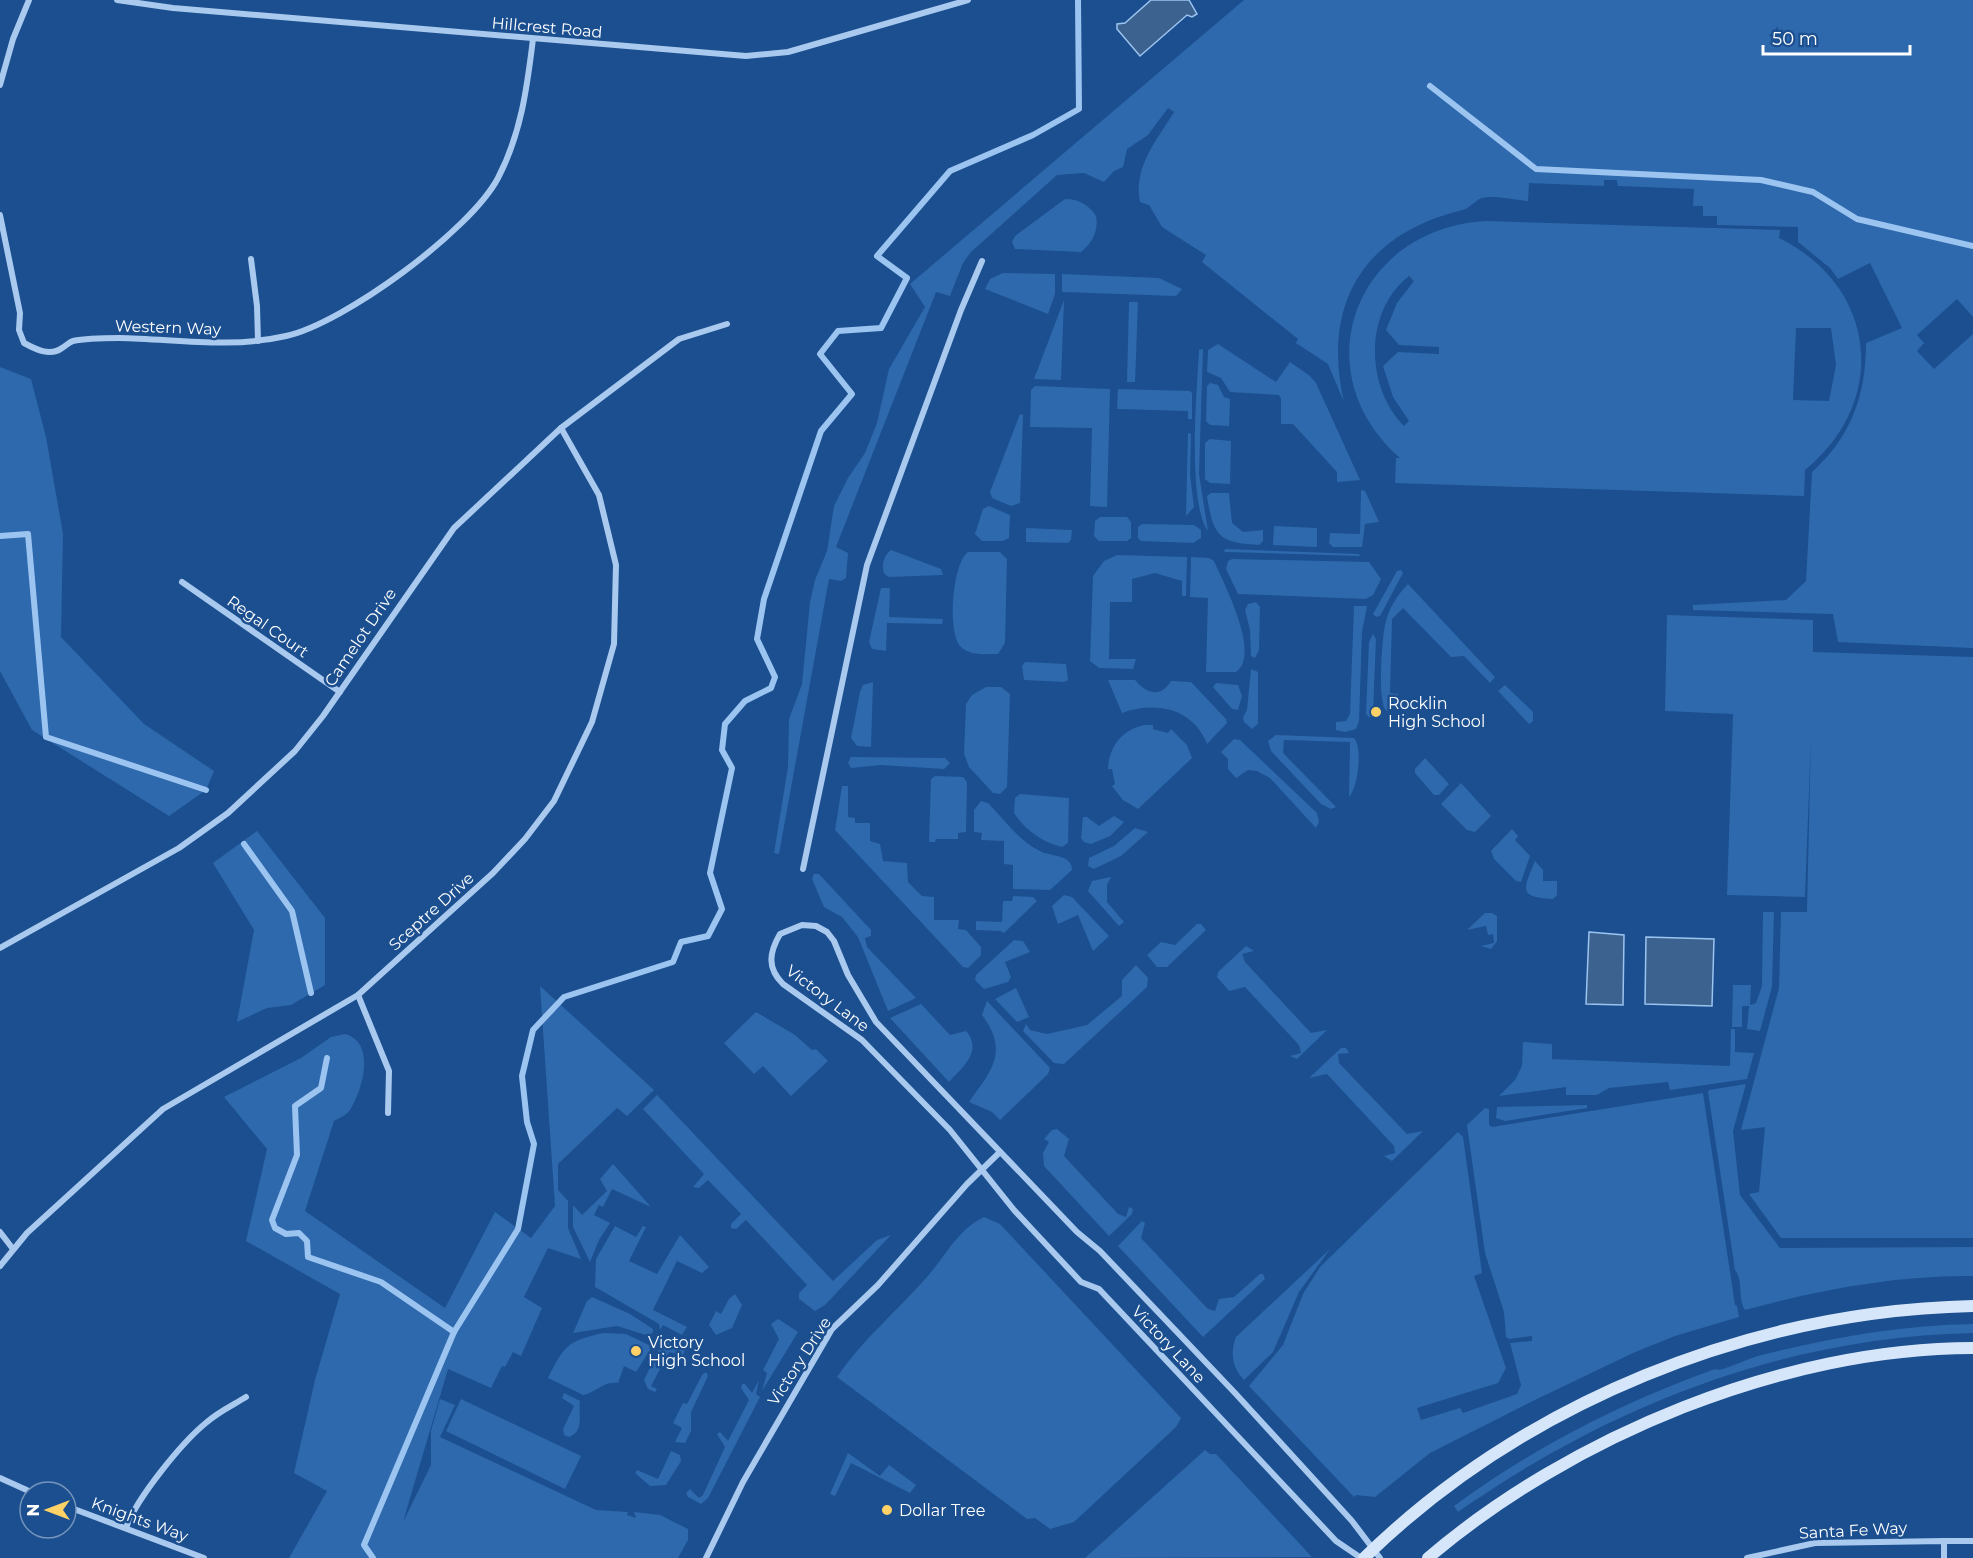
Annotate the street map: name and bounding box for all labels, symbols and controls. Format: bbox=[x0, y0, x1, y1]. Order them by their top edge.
street label: Hillcrest Road bbox=[491, 13, 603, 42]
scale bar bbox=[1763, 18, 1910, 56]
text: 50 m bbox=[1772, 28, 1818, 50]
street label: Western Way bbox=[115, 316, 222, 339]
street label: Camelot Drive bbox=[321, 585, 400, 690]
street label: Regal Court bbox=[223, 591, 313, 662]
place label: Rocklin High School bbox=[1388, 694, 1485, 731]
marker: Rocklin High School bbox=[1369, 705, 1383, 719]
street label: Sceptre Drive bbox=[385, 868, 478, 954]
street label: Victory Lane bbox=[782, 961, 873, 1036]
street label: Victory Lane bbox=[1128, 1302, 1209, 1387]
street label: Victory Drive bbox=[764, 1313, 835, 1409]
place label: Victory High School bbox=[648, 1333, 745, 1370]
marker: Victory High School bbox=[629, 1344, 643, 1358]
north arrow bbox=[18, 1480, 78, 1540]
street label: Knights Way bbox=[89, 1493, 191, 1546]
place label: Dollar Tree bbox=[899, 1501, 985, 1520]
marker: Dollar Tree bbox=[880, 1503, 894, 1517]
text: N bbox=[24, 1504, 43, 1516]
street label: Santa Fe Way bbox=[1798, 1518, 1908, 1543]

